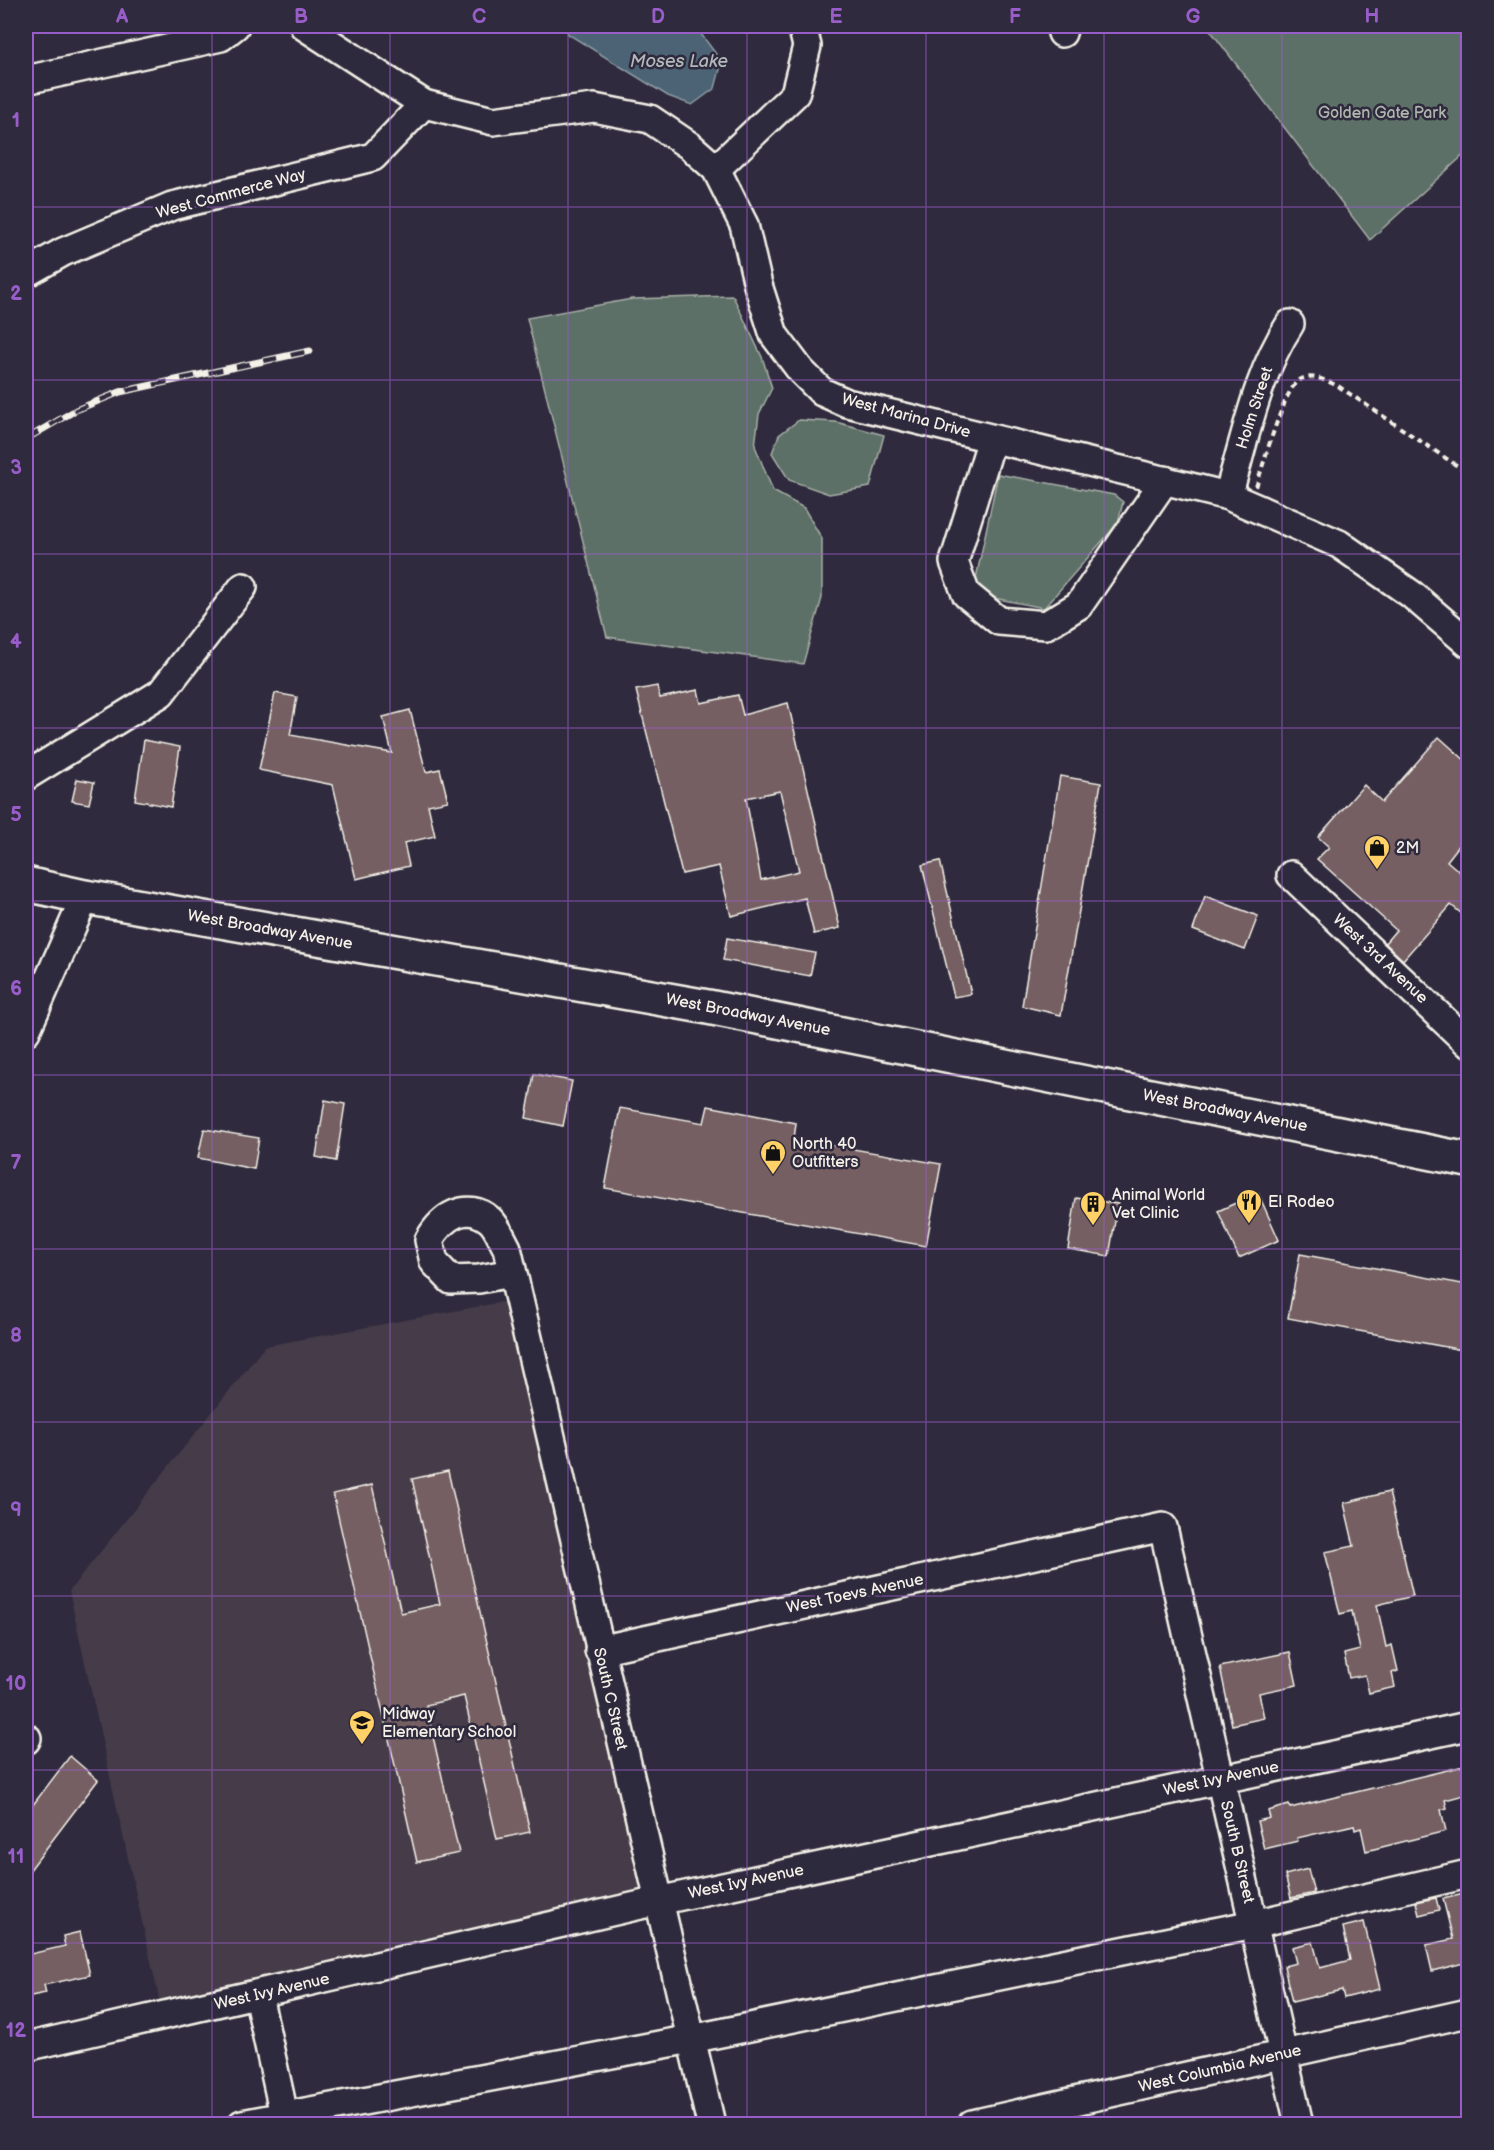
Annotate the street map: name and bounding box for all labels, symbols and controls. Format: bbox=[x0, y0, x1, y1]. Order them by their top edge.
text: A bbox=[115, 5, 129, 29]
text: B bbox=[294, 5, 308, 29]
text: C bbox=[472, 5, 486, 29]
text: D bbox=[651, 5, 665, 29]
text: E bbox=[830, 5, 843, 29]
text: F bbox=[1009, 5, 1021, 29]
text: G bbox=[1186, 5, 1201, 29]
text: H bbox=[1365, 5, 1379, 29]
water label: Moses Lake bbox=[630, 51, 728, 72]
park label: Golden Gate Park bbox=[1318, 104, 1446, 123]
text: 1 bbox=[12, 109, 20, 133]
street label: West Commerce Way bbox=[154, 165, 308, 223]
text: 2 bbox=[10, 282, 22, 306]
street label: Holm Street bbox=[1233, 364, 1277, 452]
street label: West Marina Drive bbox=[839, 390, 973, 442]
text: 3 bbox=[10, 456, 22, 480]
text: 4 bbox=[10, 630, 22, 654]
text: 5 bbox=[10, 803, 22, 827]
shop icon: 2M bbox=[1362, 833, 1392, 871]
place label: 2M bbox=[1396, 839, 1419, 858]
street label: West Broadway Avenue bbox=[186, 906, 355, 954]
street label: West 3rd Avenue bbox=[1329, 910, 1432, 1008]
text: 6 bbox=[10, 977, 22, 1001]
street label: West Broadway Avenue bbox=[664, 990, 832, 1040]
street label: West Broadway Avenue bbox=[1141, 1086, 1309, 1136]
place label: North 40 Outfitters bbox=[792, 1135, 858, 1172]
shop icon: North 40 Outfitters bbox=[758, 1138, 788, 1176]
text: 7 bbox=[10, 1151, 22, 1175]
place label: Animal World Vet Clinic bbox=[1112, 1186, 1205, 1223]
restaurant icon: El Rodeo bbox=[1234, 1187, 1264, 1225]
building icon: Animal World Vet Clinic bbox=[1078, 1189, 1108, 1227]
place label: El Rodeo bbox=[1268, 1193, 1335, 1212]
text: 8 bbox=[10, 1324, 22, 1348]
text: 9 bbox=[10, 1498, 22, 1522]
street label: West Toevs Avenue bbox=[785, 1570, 926, 1618]
street label: South C Street bbox=[589, 1646, 631, 1752]
text: 10 bbox=[6, 1672, 26, 1696]
place label: Midway Elementary School bbox=[382, 1705, 516, 1742]
school or university icon: Midway Elementary School bbox=[347, 1708, 377, 1746]
street label: West Ivy Avenue bbox=[1162, 1757, 1281, 1801]
street label: South B Street bbox=[1216, 1799, 1258, 1905]
text: 11 bbox=[8, 1845, 24, 1869]
street label: West Ivy Avenue bbox=[687, 1860, 806, 1904]
street label: West Ivy Avenue bbox=[213, 1969, 332, 2014]
text: 12 bbox=[6, 2019, 26, 2043]
street label: West Columbia Avenue bbox=[1137, 2041, 1304, 2097]

